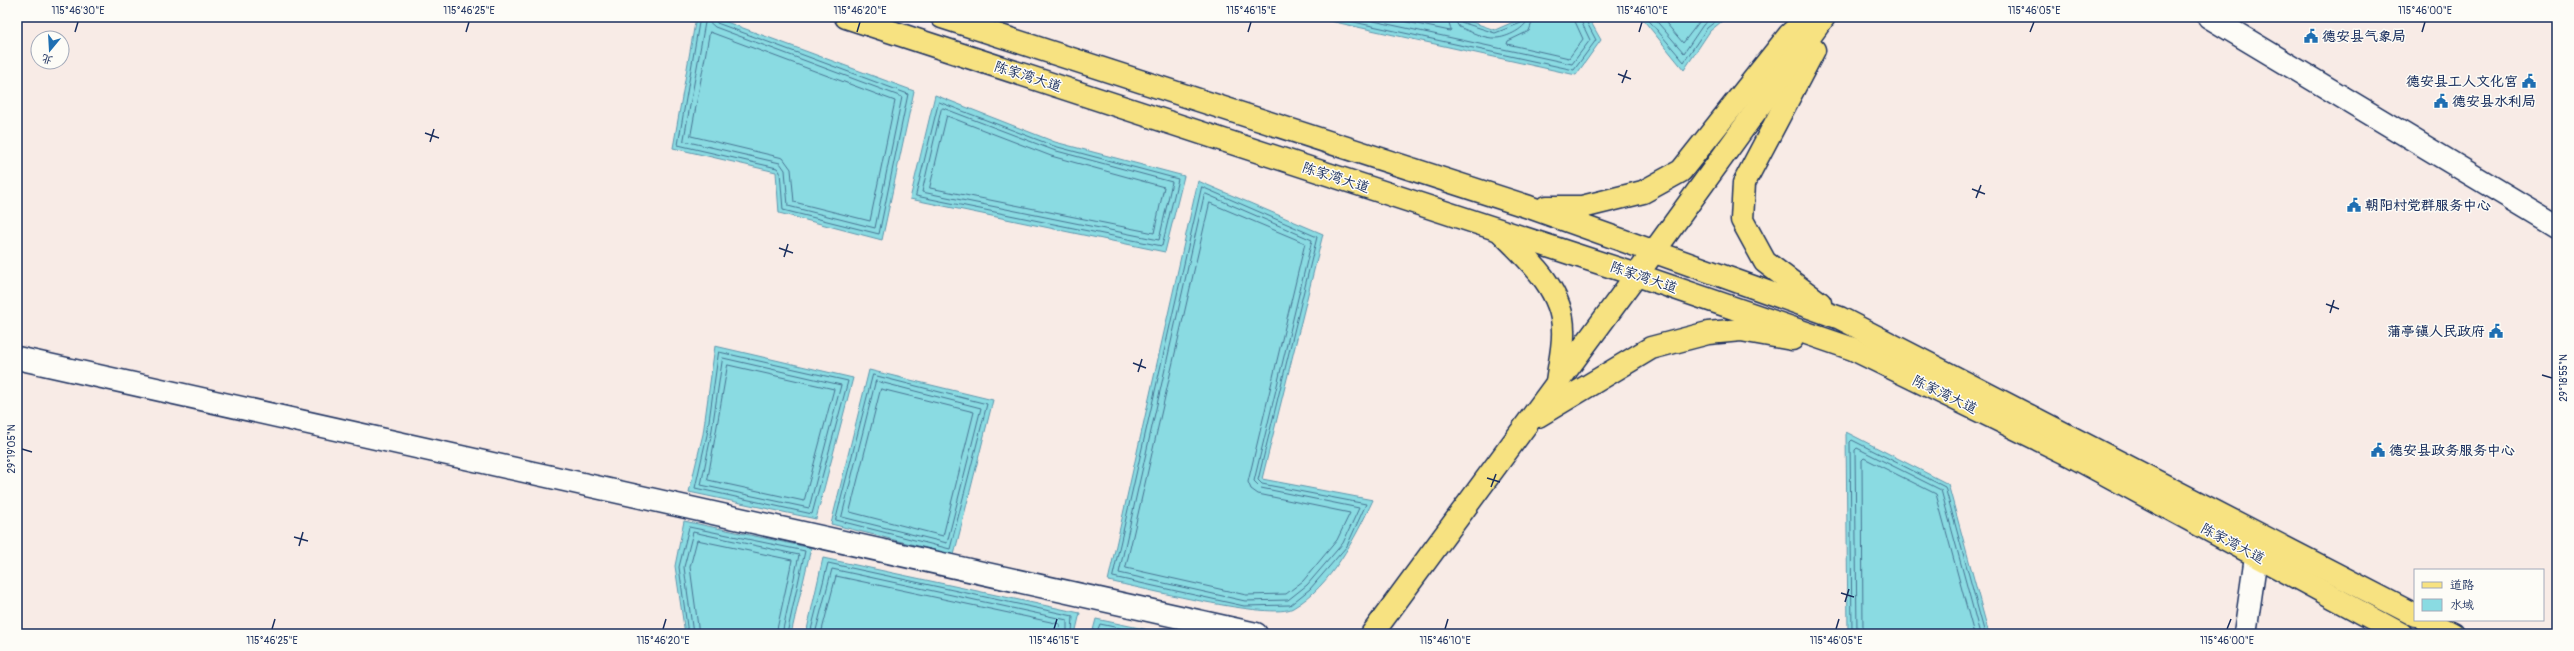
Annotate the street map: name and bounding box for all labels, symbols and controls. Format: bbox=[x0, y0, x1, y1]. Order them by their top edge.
text: 115°46'30"E bbox=[52, 5, 104, 17]
text: 115°46'25"E bbox=[443, 5, 495, 17]
text: 115°46'20"E bbox=[834, 5, 886, 17]
text: 115°46'15"E bbox=[1226, 5, 1276, 17]
text: 115°46'10"E bbox=[1616, 5, 1668, 17]
text: 115°46'05"E bbox=[2008, 5, 2060, 17]
text: 115°46'00"E bbox=[2398, 5, 2452, 17]
public building icon: 德安县气象局 bbox=[2303, 28, 2319, 44]
place label: 德安县气象局 bbox=[2322, 28, 2406, 45]
north arrow bbox=[30, 30, 70, 70]
text: 北 bbox=[40, 51, 54, 67]
street label: 陈家湾大道 bbox=[992, 58, 1064, 95]
place label: 德安县工人文化宫 bbox=[2406, 73, 2518, 90]
public building icon: 德安县工人文化宫 bbox=[2521, 73, 2537, 89]
public building icon: 德安县水利局 bbox=[2433, 93, 2449, 109]
place label: 德安县水利局 bbox=[2452, 93, 2536, 110]
street label: 陈家湾大道 bbox=[1300, 159, 1372, 196]
public building icon: 朝阳村党群服务中心 bbox=[2346, 197, 2362, 213]
place label: 朝阳村党群服务中心 bbox=[2365, 197, 2491, 214]
street label: 陈家湾大道 bbox=[1608, 258, 1680, 297]
place label: 蒲亭镇人民政府 bbox=[2387, 323, 2485, 340]
public building icon: 蒲亭镇人民政府 bbox=[2488, 323, 2504, 339]
text: 29°18'55"N bbox=[2558, 354, 2570, 402]
street label: 陈家湾大道 bbox=[1910, 371, 1980, 417]
text: 29°19'05"N bbox=[6, 424, 18, 474]
public building icon: 德安县政务服务中心 bbox=[2370, 442, 2386, 458]
place label: 德安县政务服务中心 bbox=[2389, 442, 2515, 459]
street label: 陈家湾大道 bbox=[2198, 520, 2268, 567]
legend bbox=[2414, 569, 2544, 621]
text: 道路 bbox=[2450, 578, 2474, 593]
text: 水域 bbox=[2450, 598, 2474, 613]
text: 115°46'25"E bbox=[246, 635, 298, 647]
text: 115°46'20"E bbox=[637, 635, 689, 647]
text: 115°46'15"E bbox=[1029, 635, 1079, 647]
text: 115°46'10"E bbox=[1419, 635, 1471, 647]
text: 115°46'05"E bbox=[1810, 635, 1862, 647]
text: 115°46'00"E bbox=[2200, 635, 2254, 647]

